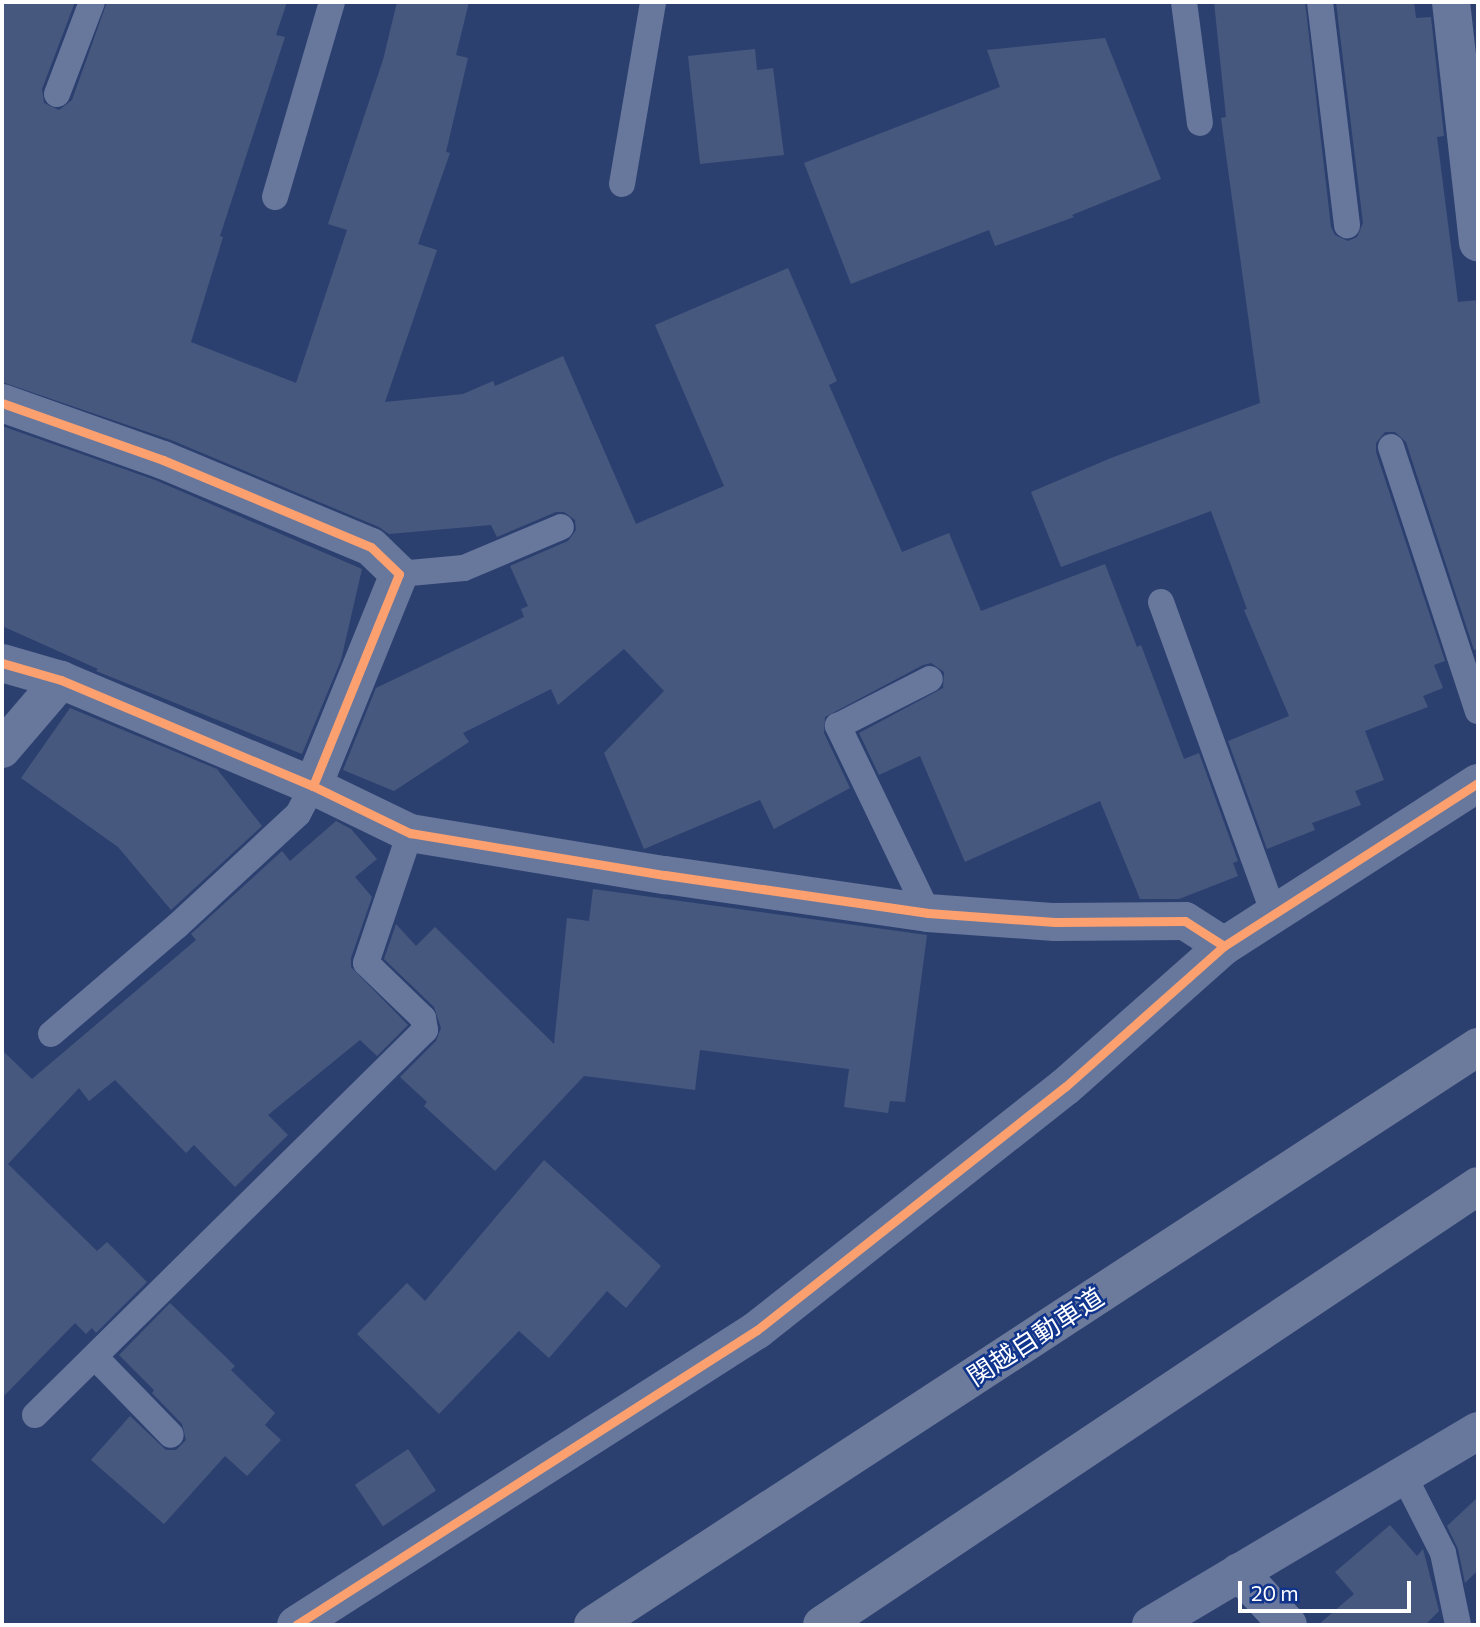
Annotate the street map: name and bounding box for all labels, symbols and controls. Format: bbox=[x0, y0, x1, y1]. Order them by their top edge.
street label: 関越自動車道 bbox=[961, 1280, 1109, 1392]
scale bar bbox=[1242, 1568, 1415, 1612]
text: 20 m bbox=[1251, 1580, 1299, 1605]

